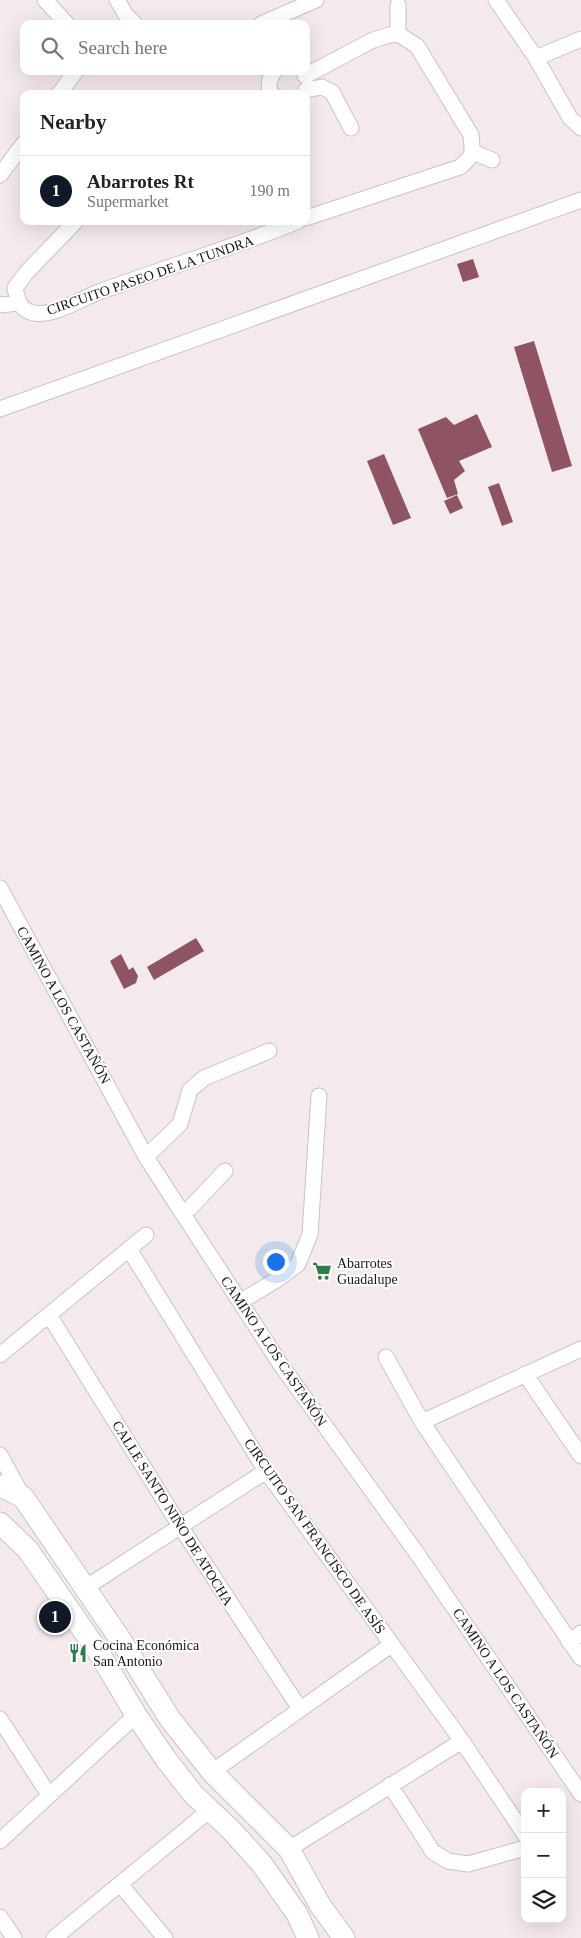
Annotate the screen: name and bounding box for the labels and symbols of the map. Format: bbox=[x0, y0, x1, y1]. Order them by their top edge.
street label: CIRCUITO PASEO DE LA TUNDRA bbox=[45, 233, 256, 318]
street label: CAMINO A LOS CASTAÑÓN bbox=[14, 924, 114, 1086]
your location bbox=[263, 1249, 289, 1275]
place label: Abarrotes Guadalupe bbox=[337, 1256, 398, 1287]
supermarket icon: Abarrotes Guadalupe bbox=[311, 1260, 333, 1282]
street label: CAMINO A LOS CASTAÑÓN bbox=[218, 1273, 330, 1429]
street label: CALLE SANTO NIÑO DE ATOCHA bbox=[109, 1418, 236, 1609]
street label: CIRCUITO SAN FRANCISCO DE ASÍS bbox=[241, 1435, 389, 1637]
pin: 1 bbox=[39, 1598, 71, 1636]
street label: CAMINO A LOS CASTAÑÓN bbox=[450, 1605, 562, 1761]
place label: Cocina Económica San Antonio bbox=[93, 1638, 200, 1669]
restaurant icon: Cocina Económica San Antonio bbox=[67, 1642, 89, 1664]

